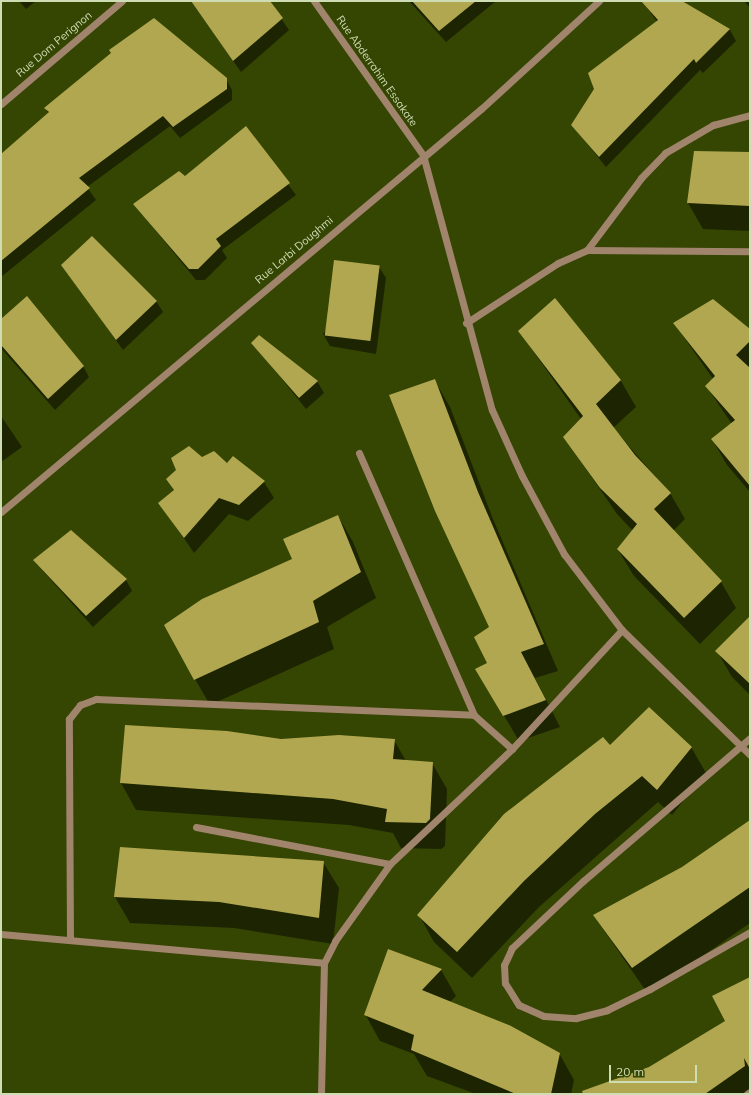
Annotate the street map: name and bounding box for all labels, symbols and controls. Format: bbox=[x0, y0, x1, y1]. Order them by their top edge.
street label: Rue Dom Perignon bbox=[13, 8, 95, 80]
street label: Rue Abderrahim Essakate bbox=[334, 13, 420, 129]
street label: Rue Larbi Doughmi bbox=[252, 214, 336, 286]
scale bar bbox=[611, 1057, 699, 1083]
text: 20 m bbox=[616, 1064, 644, 1079]

